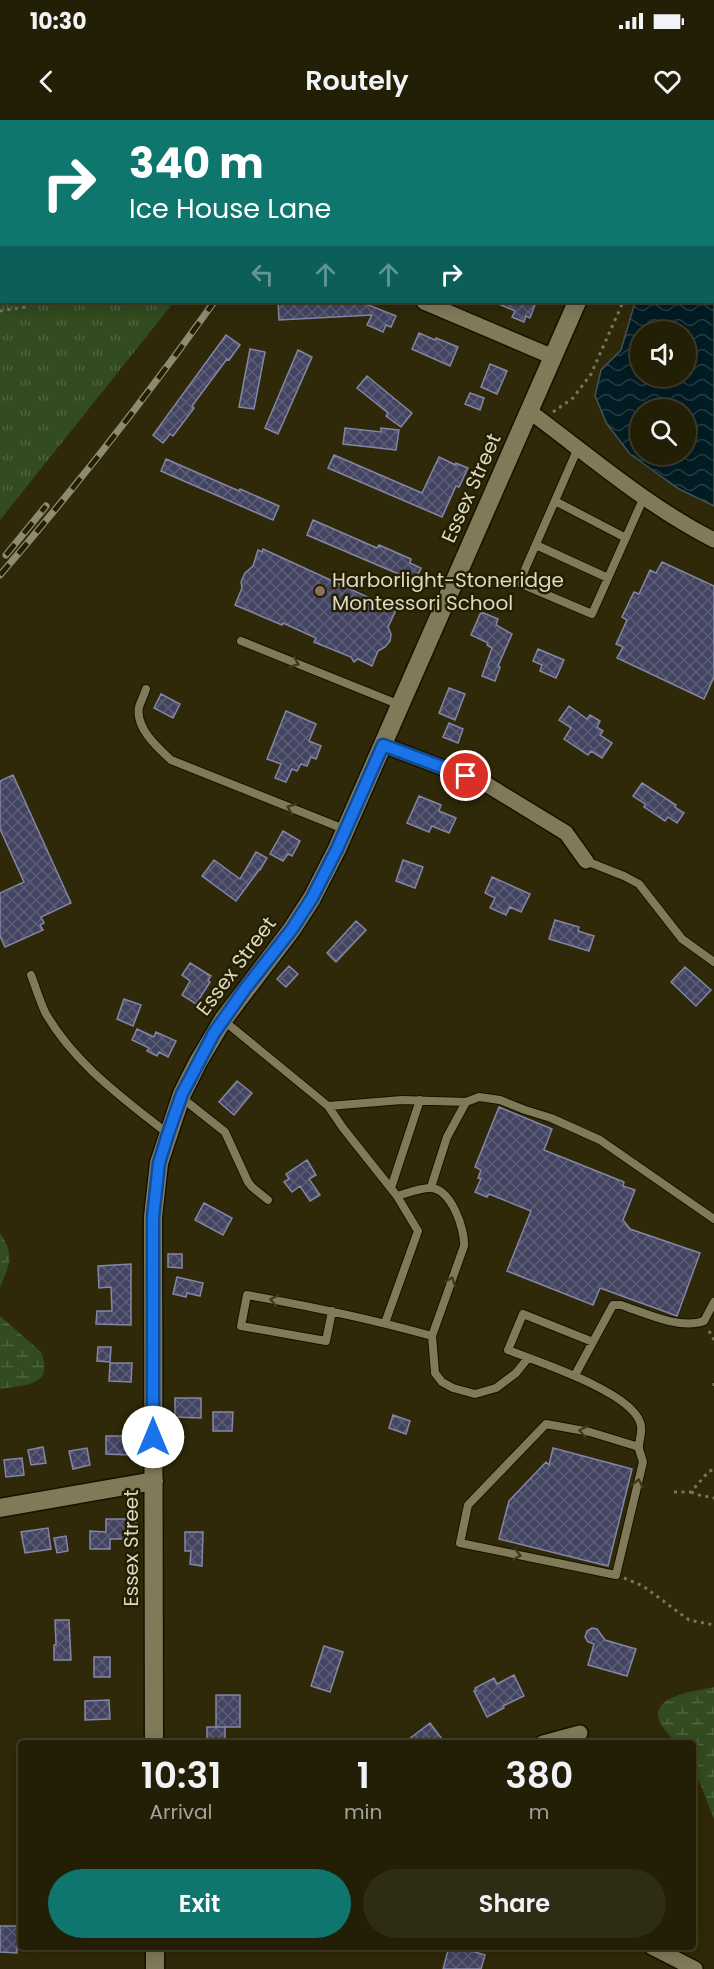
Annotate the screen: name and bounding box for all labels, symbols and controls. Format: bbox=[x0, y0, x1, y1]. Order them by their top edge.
text: 10:30 bbox=[30, 6, 87, 37]
text: Routely bbox=[305, 62, 409, 99]
icon: back bbox=[30, 65, 63, 98]
icon: heart bbox=[651, 65, 684, 98]
text: 340 m bbox=[129, 134, 264, 193]
icon: right bbox=[30, 144, 108, 222]
text: Ice House Lane bbox=[129, 190, 331, 227]
icon: left bbox=[246, 258, 279, 291]
icon: ahead bbox=[309, 258, 342, 291]
icon: ahead bbox=[372, 258, 405, 291]
icon: right bbox=[435, 258, 468, 291]
map controls bbox=[630, 321, 696, 465]
button: sound bbox=[630, 321, 696, 387]
button: search bbox=[630, 399, 696, 465]
street label: Essex Street bbox=[434, 429, 508, 547]
place label: Harborlight-Stoneridge Montessori School bbox=[332, 566, 564, 617]
marker: Harborlight-Stoneridge Montessori School bbox=[313, 584, 327, 598]
one-way arrow bbox=[289, 656, 300, 668]
pin bbox=[440, 750, 491, 801]
icon: arrive bbox=[449, 759, 482, 792]
one-way arrow bbox=[286, 803, 297, 815]
street label: Essex Street bbox=[190, 911, 282, 1021]
one-way arrow bbox=[444, 1276, 457, 1287]
one-way arrow bbox=[270, 1294, 280, 1307]
position arrow bbox=[121, 1405, 185, 1469]
one-way arrow bbox=[578, 1425, 588, 1438]
one-way arrow bbox=[630, 1479, 643, 1489]
street label: Essex Street bbox=[117, 1489, 145, 1607]
one-way arrow bbox=[512, 1547, 522, 1560]
text: 10:31 bbox=[141, 1750, 221, 1801]
text: 1 bbox=[357, 1750, 370, 1801]
text: 380 bbox=[505, 1750, 573, 1801]
text: Arrival bbox=[150, 1798, 213, 1826]
text: min bbox=[344, 1798, 382, 1826]
text: m bbox=[529, 1798, 549, 1826]
button: Exit bbox=[48, 1869, 351, 1938]
button: Share bbox=[363, 1869, 666, 1938]

